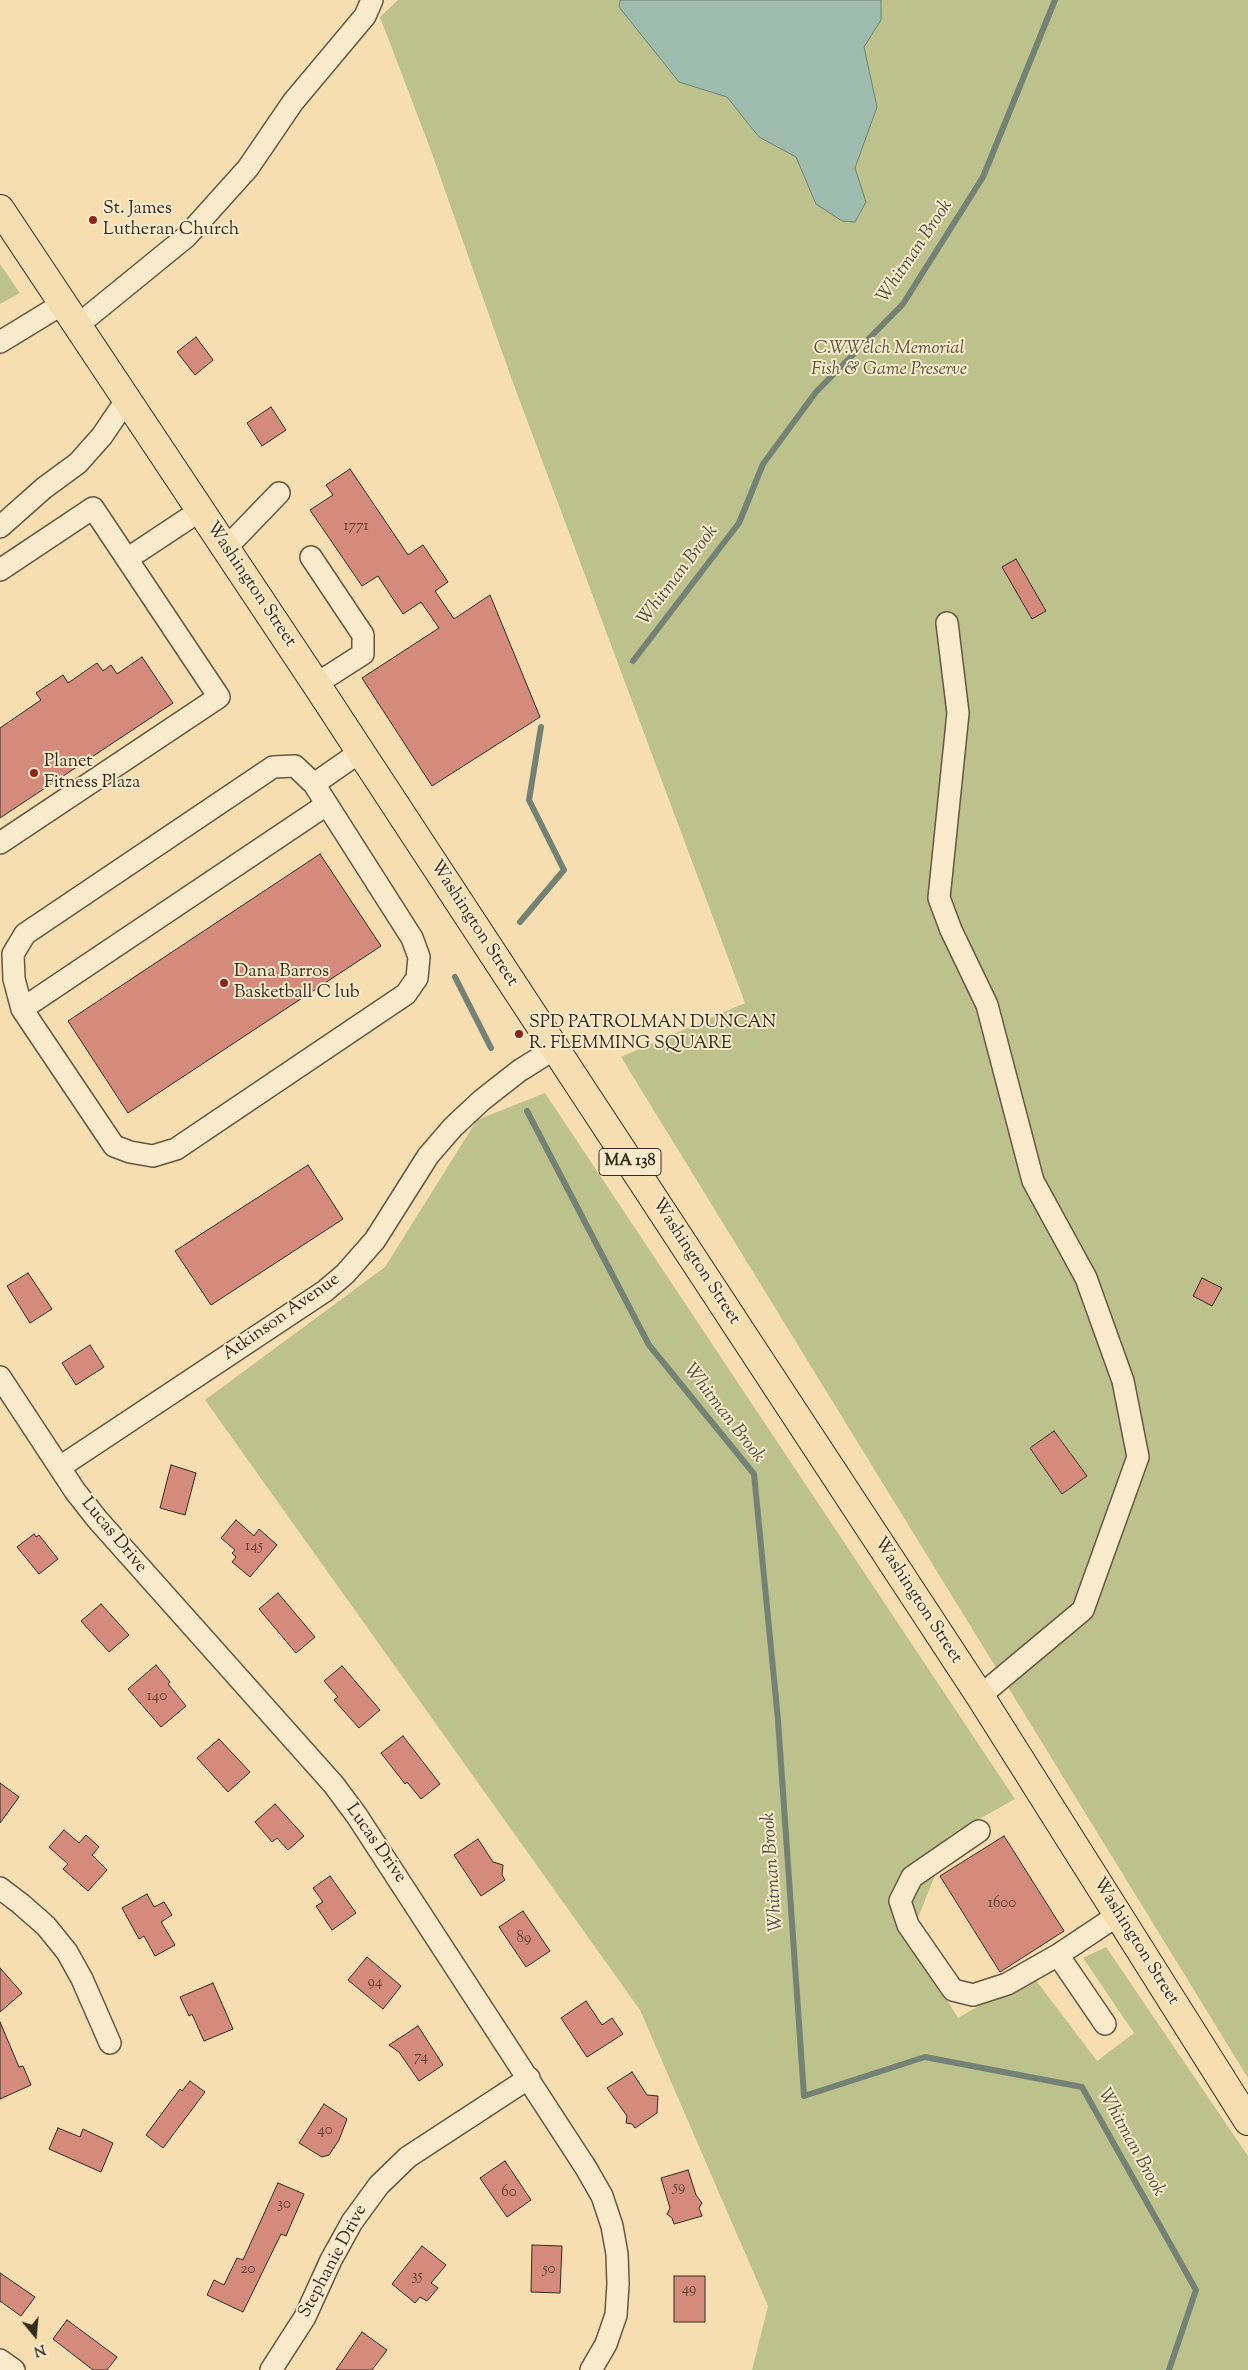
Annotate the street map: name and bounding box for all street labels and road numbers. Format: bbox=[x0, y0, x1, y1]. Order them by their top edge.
street label: Washington Street bbox=[200, 518, 300, 652]
street label: Washington Street bbox=[424, 857, 522, 991]
road number: MA 138 bbox=[599, 1148, 661, 1176]
street label: Washington Street bbox=[646, 1195, 744, 1329]
street label: Atkinson Avenue bbox=[219, 1270, 345, 1366]
street label: Lucas Drive bbox=[75, 1494, 151, 1578]
street label: Washington Street bbox=[868, 1534, 966, 1668]
street label: Lucas Drive bbox=[340, 1800, 410, 1888]
street label: Washington Street bbox=[1087, 1874, 1183, 2010]
street label: Stephanie Drive bbox=[295, 2202, 373, 2322]

